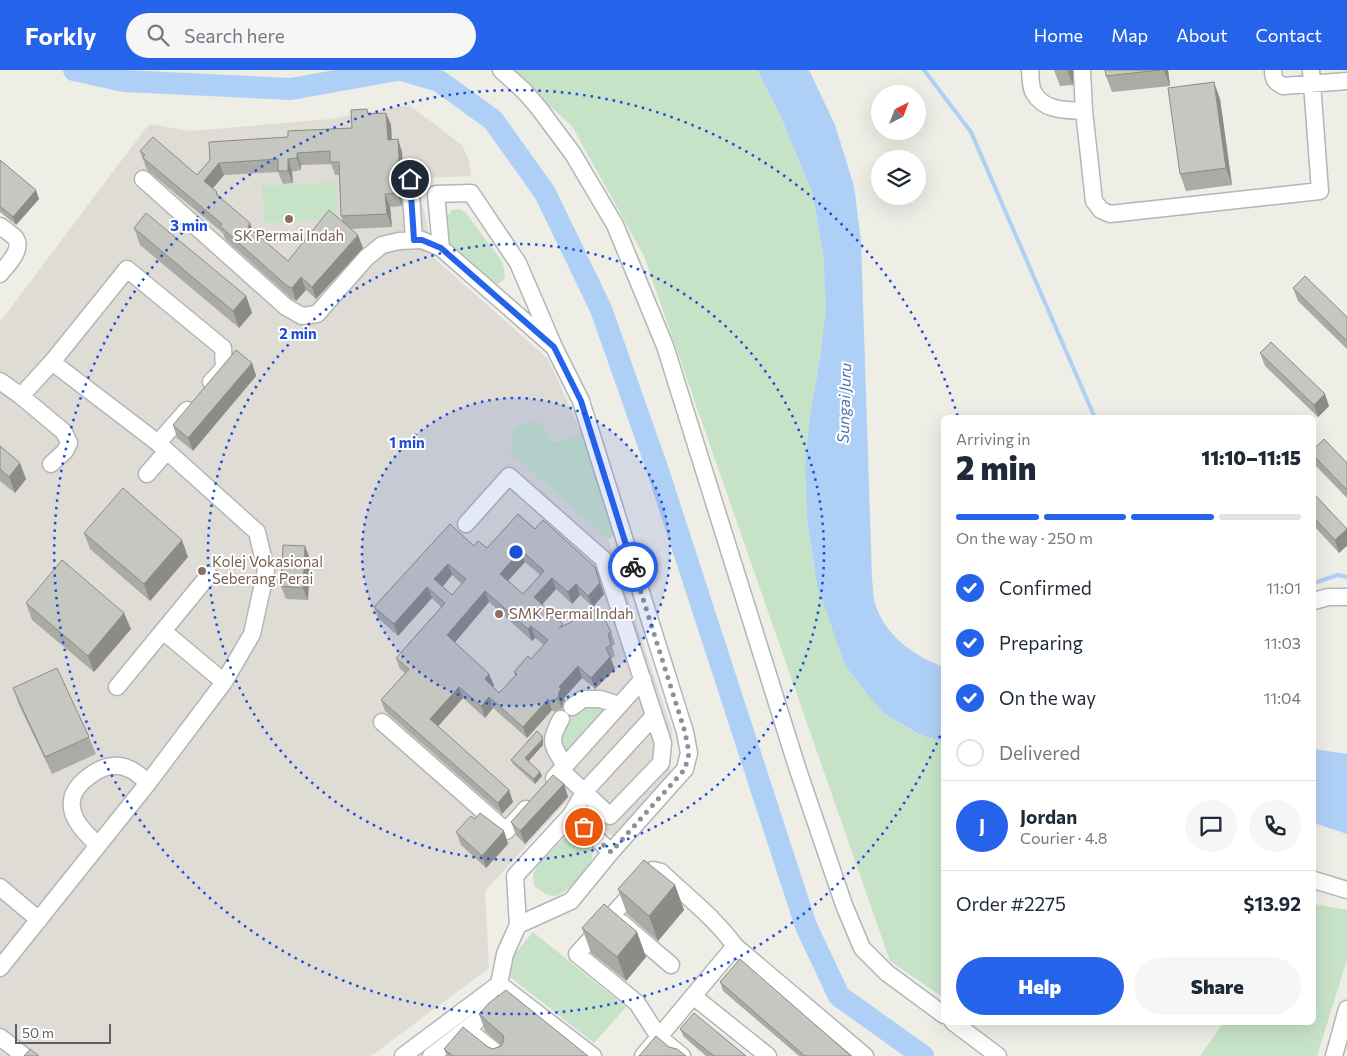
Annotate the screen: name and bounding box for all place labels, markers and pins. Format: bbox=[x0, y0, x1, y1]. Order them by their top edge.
pin bbox=[389, 158, 431, 200]
marker: SK Permai Indah bbox=[283, 213, 295, 225]
place label: SK Permai Indah bbox=[234, 226, 344, 244]
centre of rings bbox=[507, 543, 525, 561]
place label: Kolej Vokasional Seberang Perai bbox=[212, 552, 323, 587]
marker: Kolej Vokasional Seberang Perai bbox=[196, 565, 208, 577]
place label: SMK Permai Indah bbox=[509, 604, 634, 622]
marker: SMK Permai Indah bbox=[493, 608, 505, 620]
pin bbox=[563, 806, 605, 848]

